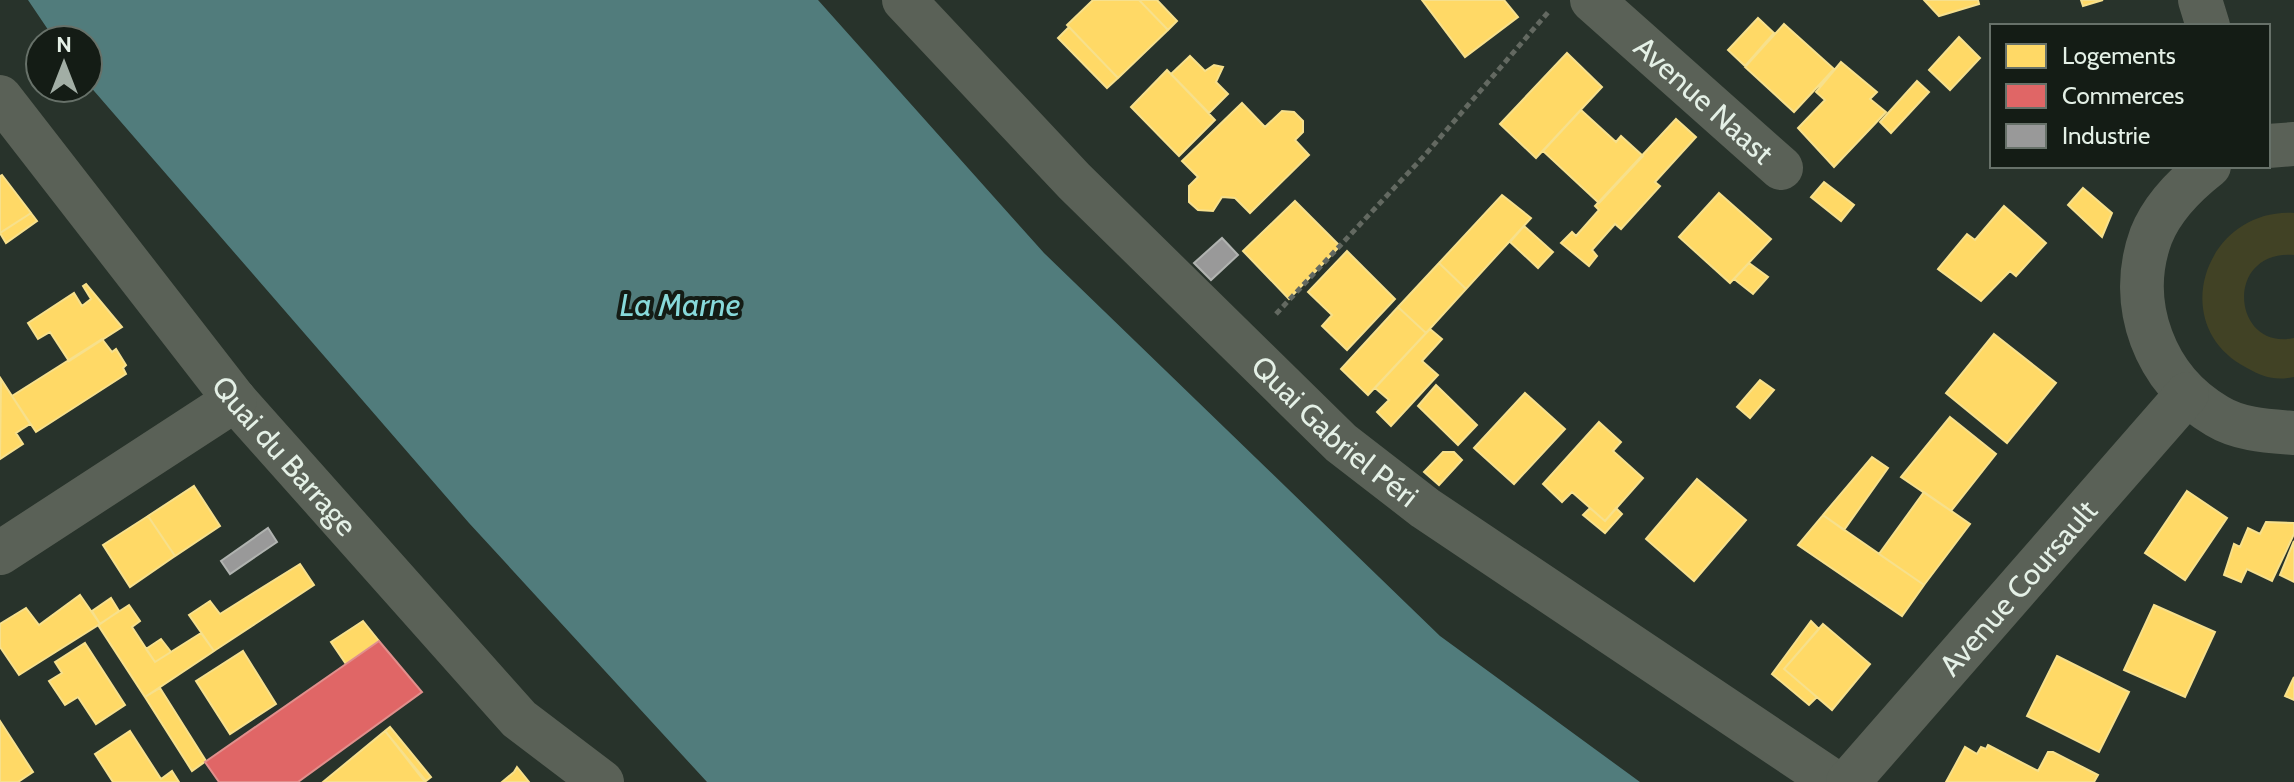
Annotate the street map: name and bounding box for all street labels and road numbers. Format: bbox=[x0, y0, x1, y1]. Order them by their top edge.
street label: Avenue Naast bbox=[1627, 28, 1781, 171]
street label: Quai Gabriel Péri bbox=[1244, 347, 1426, 514]
street label: Quai du Barrage bbox=[204, 368, 365, 543]
street label: Avenue Coursault bbox=[1931, 492, 2105, 683]

